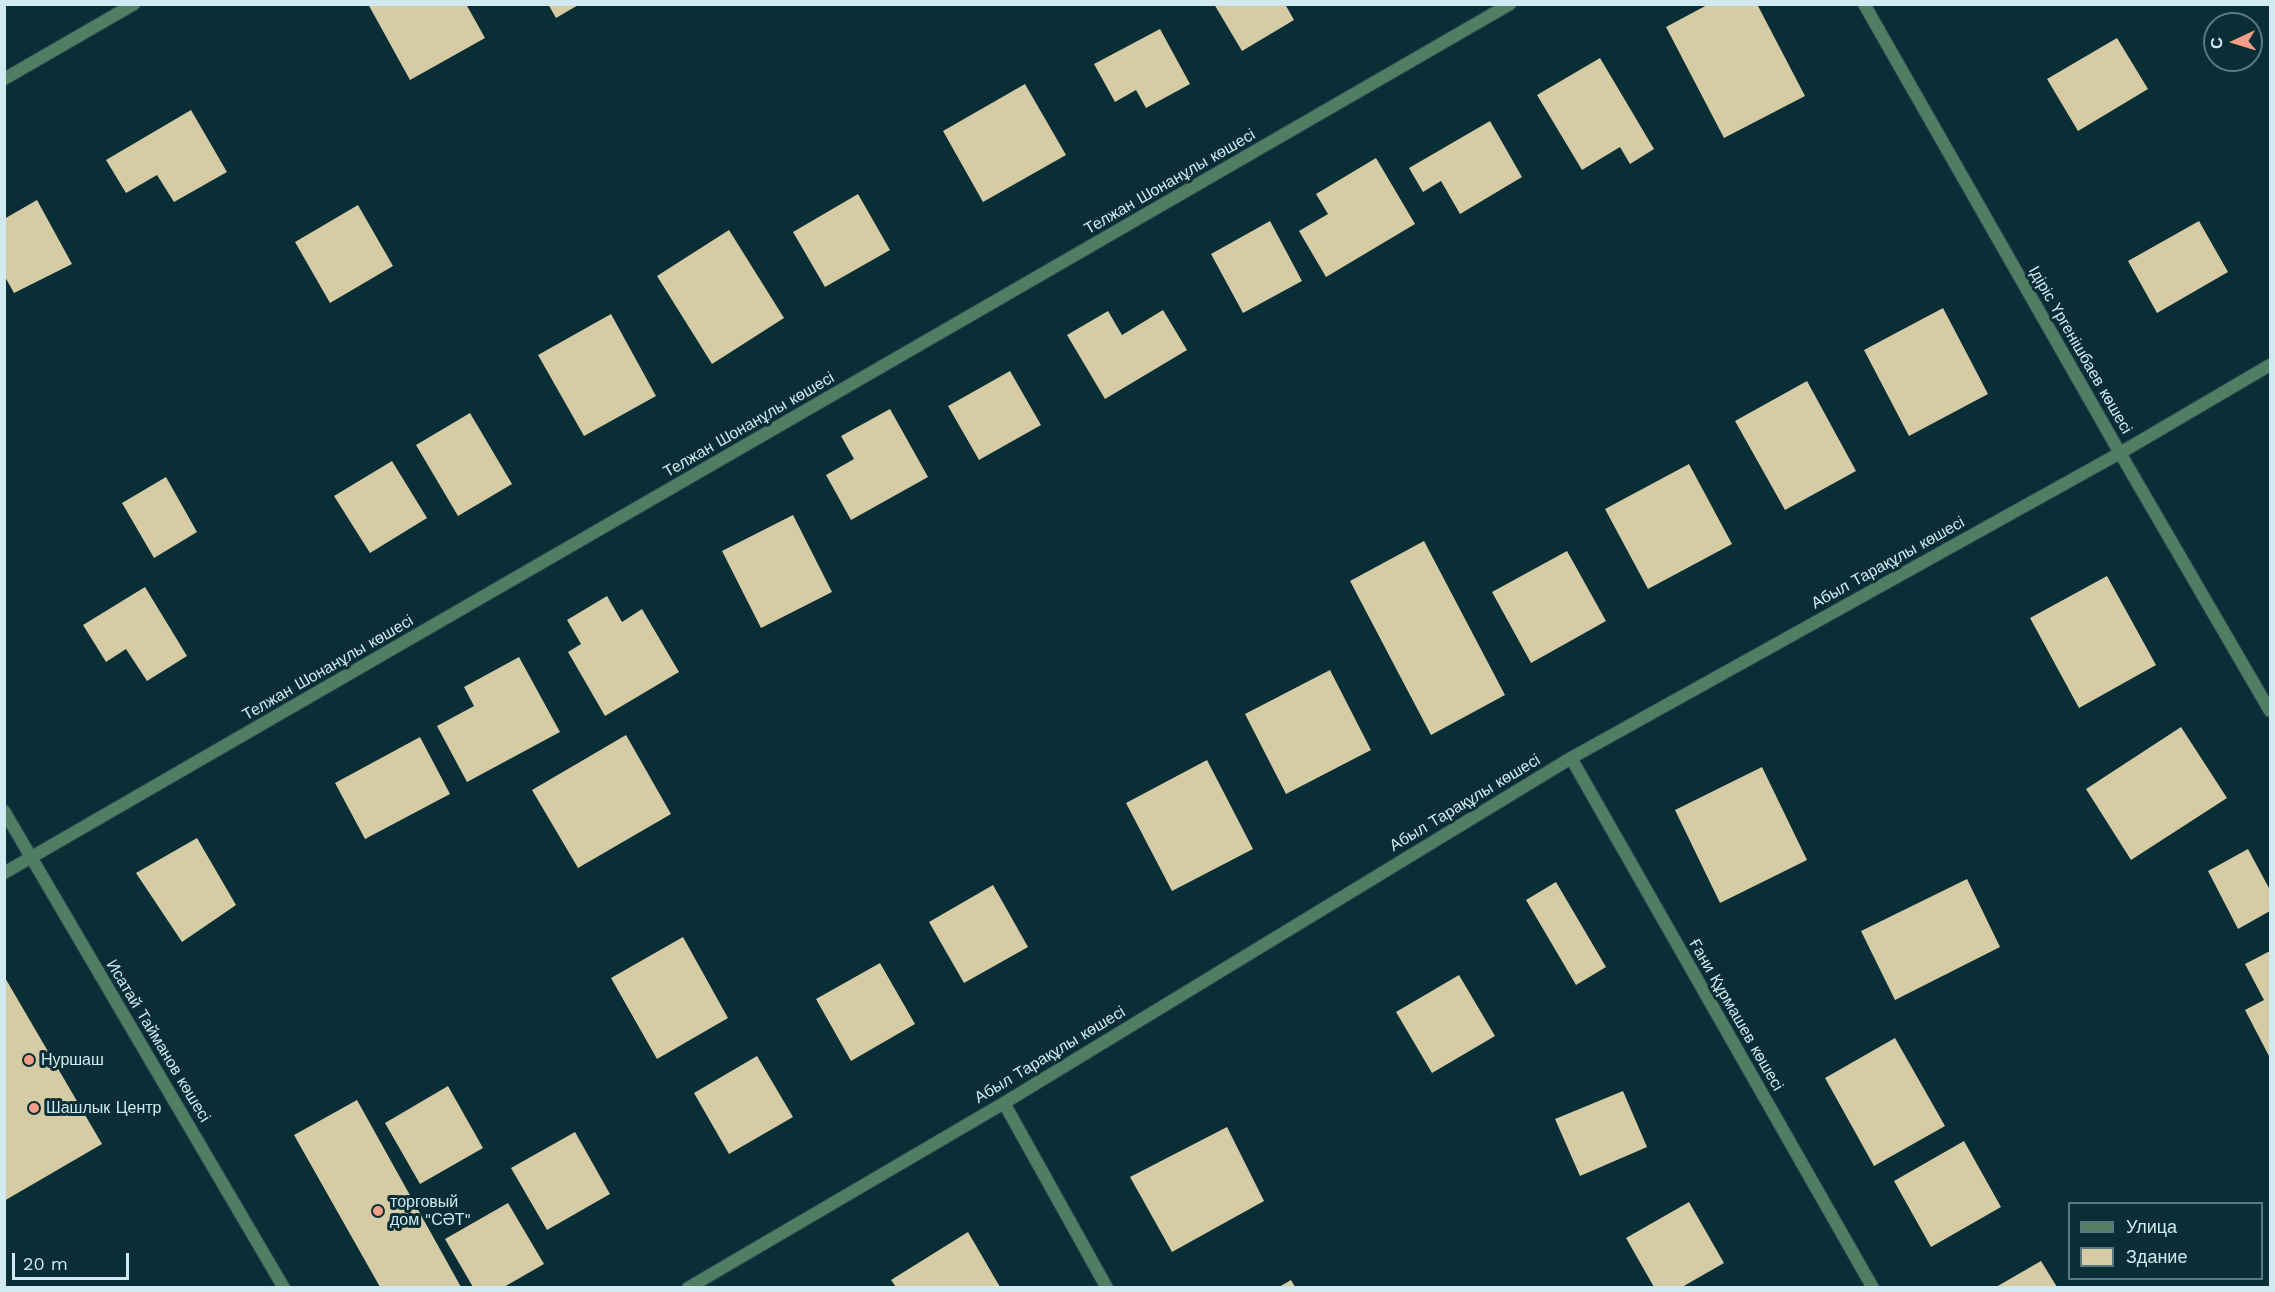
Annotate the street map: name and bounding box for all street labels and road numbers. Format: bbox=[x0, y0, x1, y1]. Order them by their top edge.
street label: Телжан Шонанұлы көшесі bbox=[1081, 125, 1259, 239]
street label: Ідіріс Үргенішбаев көшесі bbox=[2024, 263, 2136, 437]
street label: Телжан Шонанұлы көшесі bbox=[660, 368, 838, 482]
street label: Абыл Тарақұлы көшесі bbox=[1808, 513, 1968, 613]
street label: Телжан Шонанұлы көшесі bbox=[239, 611, 417, 725]
street label: Абыл Тарақұлы көшесі bbox=[1386, 750, 1544, 856]
street label: Ғани Құрмашев көшесі bbox=[1685, 936, 1787, 1094]
street label: Исатай Тайманов көшесі bbox=[102, 956, 214, 1126]
street label: Абыл Тарақұлы көшесі bbox=[971, 1002, 1129, 1108]

